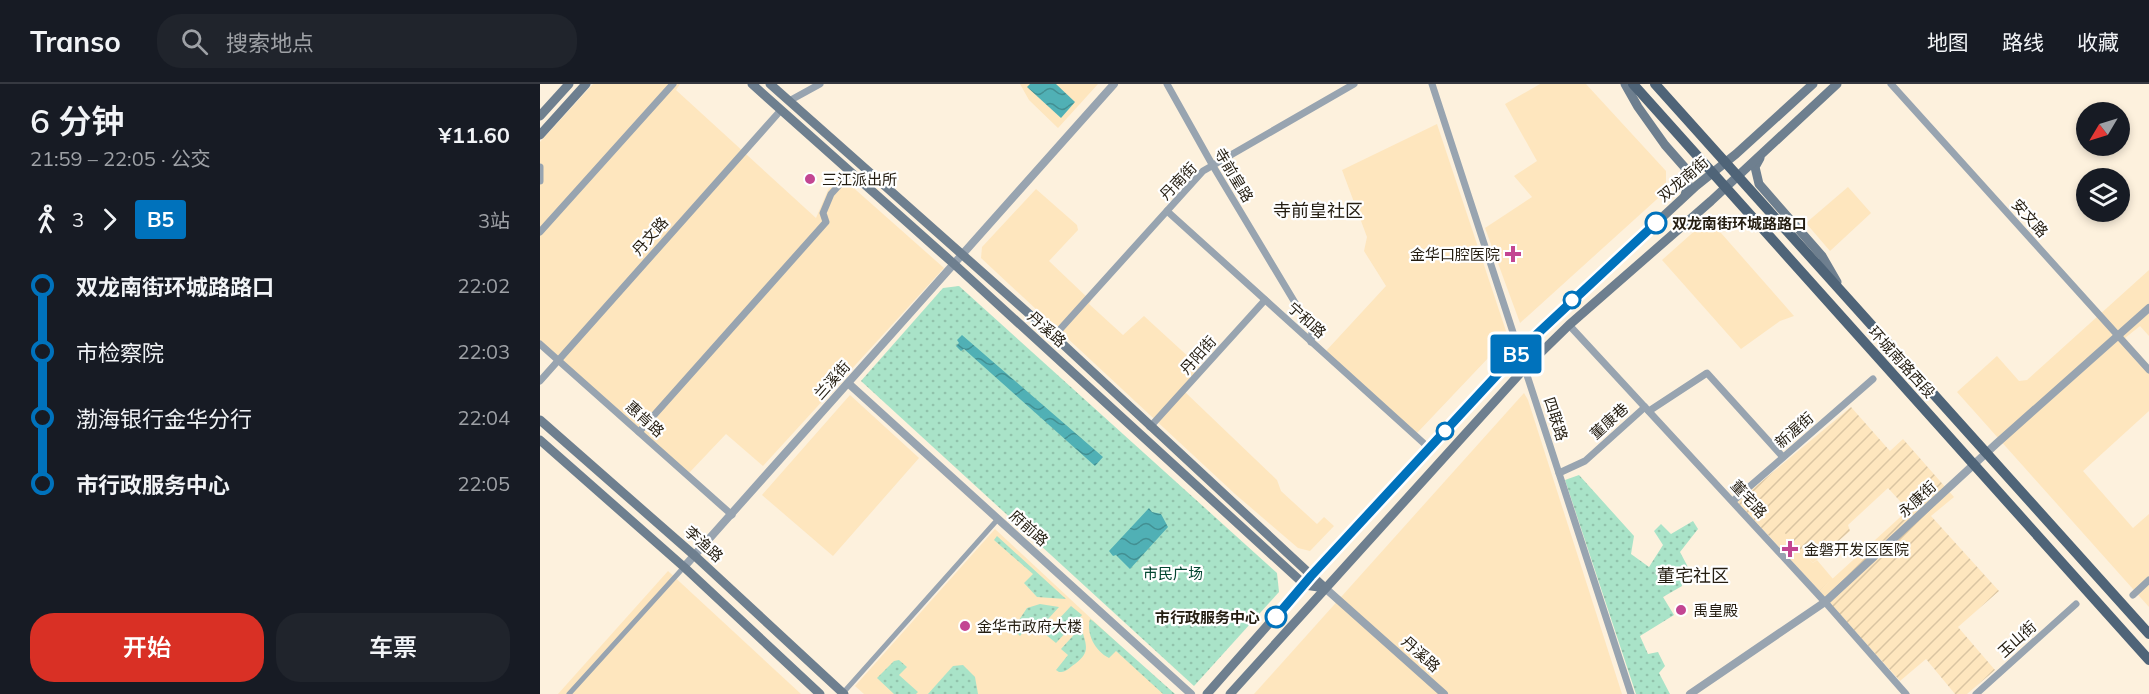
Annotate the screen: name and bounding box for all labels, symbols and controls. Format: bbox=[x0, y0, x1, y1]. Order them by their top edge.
search box bbox=[157, 14, 577, 68]
text: Transo bbox=[30, 24, 121, 59]
icon: search bbox=[178, 25, 211, 58]
text: 搜索地点 bbox=[226, 29, 314, 57]
text: 地图 bbox=[1927, 29, 1969, 55]
text: 路线 bbox=[2002, 29, 2044, 55]
text: 收藏 bbox=[2077, 29, 2119, 55]
text: 6 分钟 bbox=[30, 100, 125, 141]
north arrow bbox=[2076, 102, 2130, 156]
map controls bbox=[2076, 102, 2130, 222]
text: ¥11.60 bbox=[439, 121, 510, 149]
street label: 寺前皇路 bbox=[1210, 144, 1258, 206]
text: 21:59 – 22:05 · 公交 bbox=[30, 146, 211, 171]
street label: 双龙南街 bbox=[1654, 152, 1712, 206]
street label: 丹南街 bbox=[1156, 158, 1200, 204]
button: layers bbox=[2076, 168, 2130, 222]
place label: 三江派出所 bbox=[822, 170, 897, 189]
marker: 三江派出所 bbox=[803, 172, 817, 186]
street label: 安文路 bbox=[2008, 195, 2052, 241]
district label: 寺前皇社区 bbox=[1273, 199, 1363, 222]
icon: walk bbox=[30, 203, 63, 236]
icon: forward bbox=[93, 203, 126, 236]
text: B5 bbox=[147, 206, 174, 232]
text: 3 bbox=[72, 207, 84, 232]
text: 3站 bbox=[478, 208, 510, 233]
marker: 双龙南街环城路路口 bbox=[1645, 212, 1667, 234]
street label: 丹文路 bbox=[628, 213, 672, 259]
place label: 双龙南街环城路路口 bbox=[1672, 214, 1807, 233]
place label: 金华口腔医院 bbox=[1410, 245, 1500, 264]
marker: 金华口腔医院 bbox=[1504, 245, 1522, 263]
text: 双龙南街环城路路口 bbox=[76, 273, 274, 301]
text: 22:02 bbox=[457, 273, 510, 298]
unlabelled marker bbox=[1563, 291, 1581, 309]
street label: 宁和路 bbox=[1284, 298, 1330, 342]
street label: 丹溪路 bbox=[1024, 307, 1070, 351]
street label: 环城南路西段 bbox=[1865, 322, 1939, 402]
street label: 丹阳街 bbox=[1176, 332, 1220, 378]
line badge: B5 bbox=[1489, 334, 1543, 374]
text: 市检察院 bbox=[76, 339, 164, 367]
text: 22:03 bbox=[457, 339, 510, 364]
text: B5 bbox=[1502, 341, 1530, 367]
street label: 兰溪街 bbox=[810, 357, 854, 403]
street label: 四联路 bbox=[1540, 395, 1572, 443]
street label: 惠肯路 bbox=[622, 397, 668, 441]
street label: 董康巷 bbox=[1586, 399, 1632, 443]
text: 渤海银行金华分行 bbox=[76, 405, 252, 433]
text: 22:04 bbox=[457, 405, 510, 430]
street label: 新渥街 bbox=[1771, 408, 1817, 452]
unlabelled marker bbox=[1436, 422, 1454, 440]
text: 市行政服务中心 bbox=[76, 471, 230, 499]
text: 22:05 bbox=[457, 471, 510, 496]
street label: 董宅路 bbox=[1727, 476, 1771, 522]
street label: 永康街 bbox=[1894, 477, 1940, 521]
street label: 府前路 bbox=[1006, 506, 1052, 550]
street label: 李渔路 bbox=[681, 522, 727, 566]
marker: 金磐开发区医院 bbox=[1781, 540, 1799, 558]
place label: 金磐开发区医院 bbox=[1804, 540, 1909, 559]
park label: 市民广场 bbox=[1143, 564, 1203, 583]
district label: 董宅社区 bbox=[1657, 564, 1729, 587]
place label: 禹皇殿 bbox=[1693, 601, 1738, 620]
marker: 禹皇殿 bbox=[1674, 603, 1688, 617]
marker: 市行政服务中心 bbox=[1265, 606, 1287, 628]
place label: 市行政服务中心 bbox=[1155, 608, 1260, 627]
button: 开始 bbox=[30, 613, 264, 682]
button: 车票 bbox=[276, 613, 510, 682]
place label: 金华市政府大楼 bbox=[977, 617, 1082, 636]
street label: 玉山街 bbox=[1994, 617, 2040, 661]
marker: 金华市政府大楼 bbox=[958, 619, 972, 633]
street label: 丹溪路 bbox=[1398, 632, 1444, 676]

